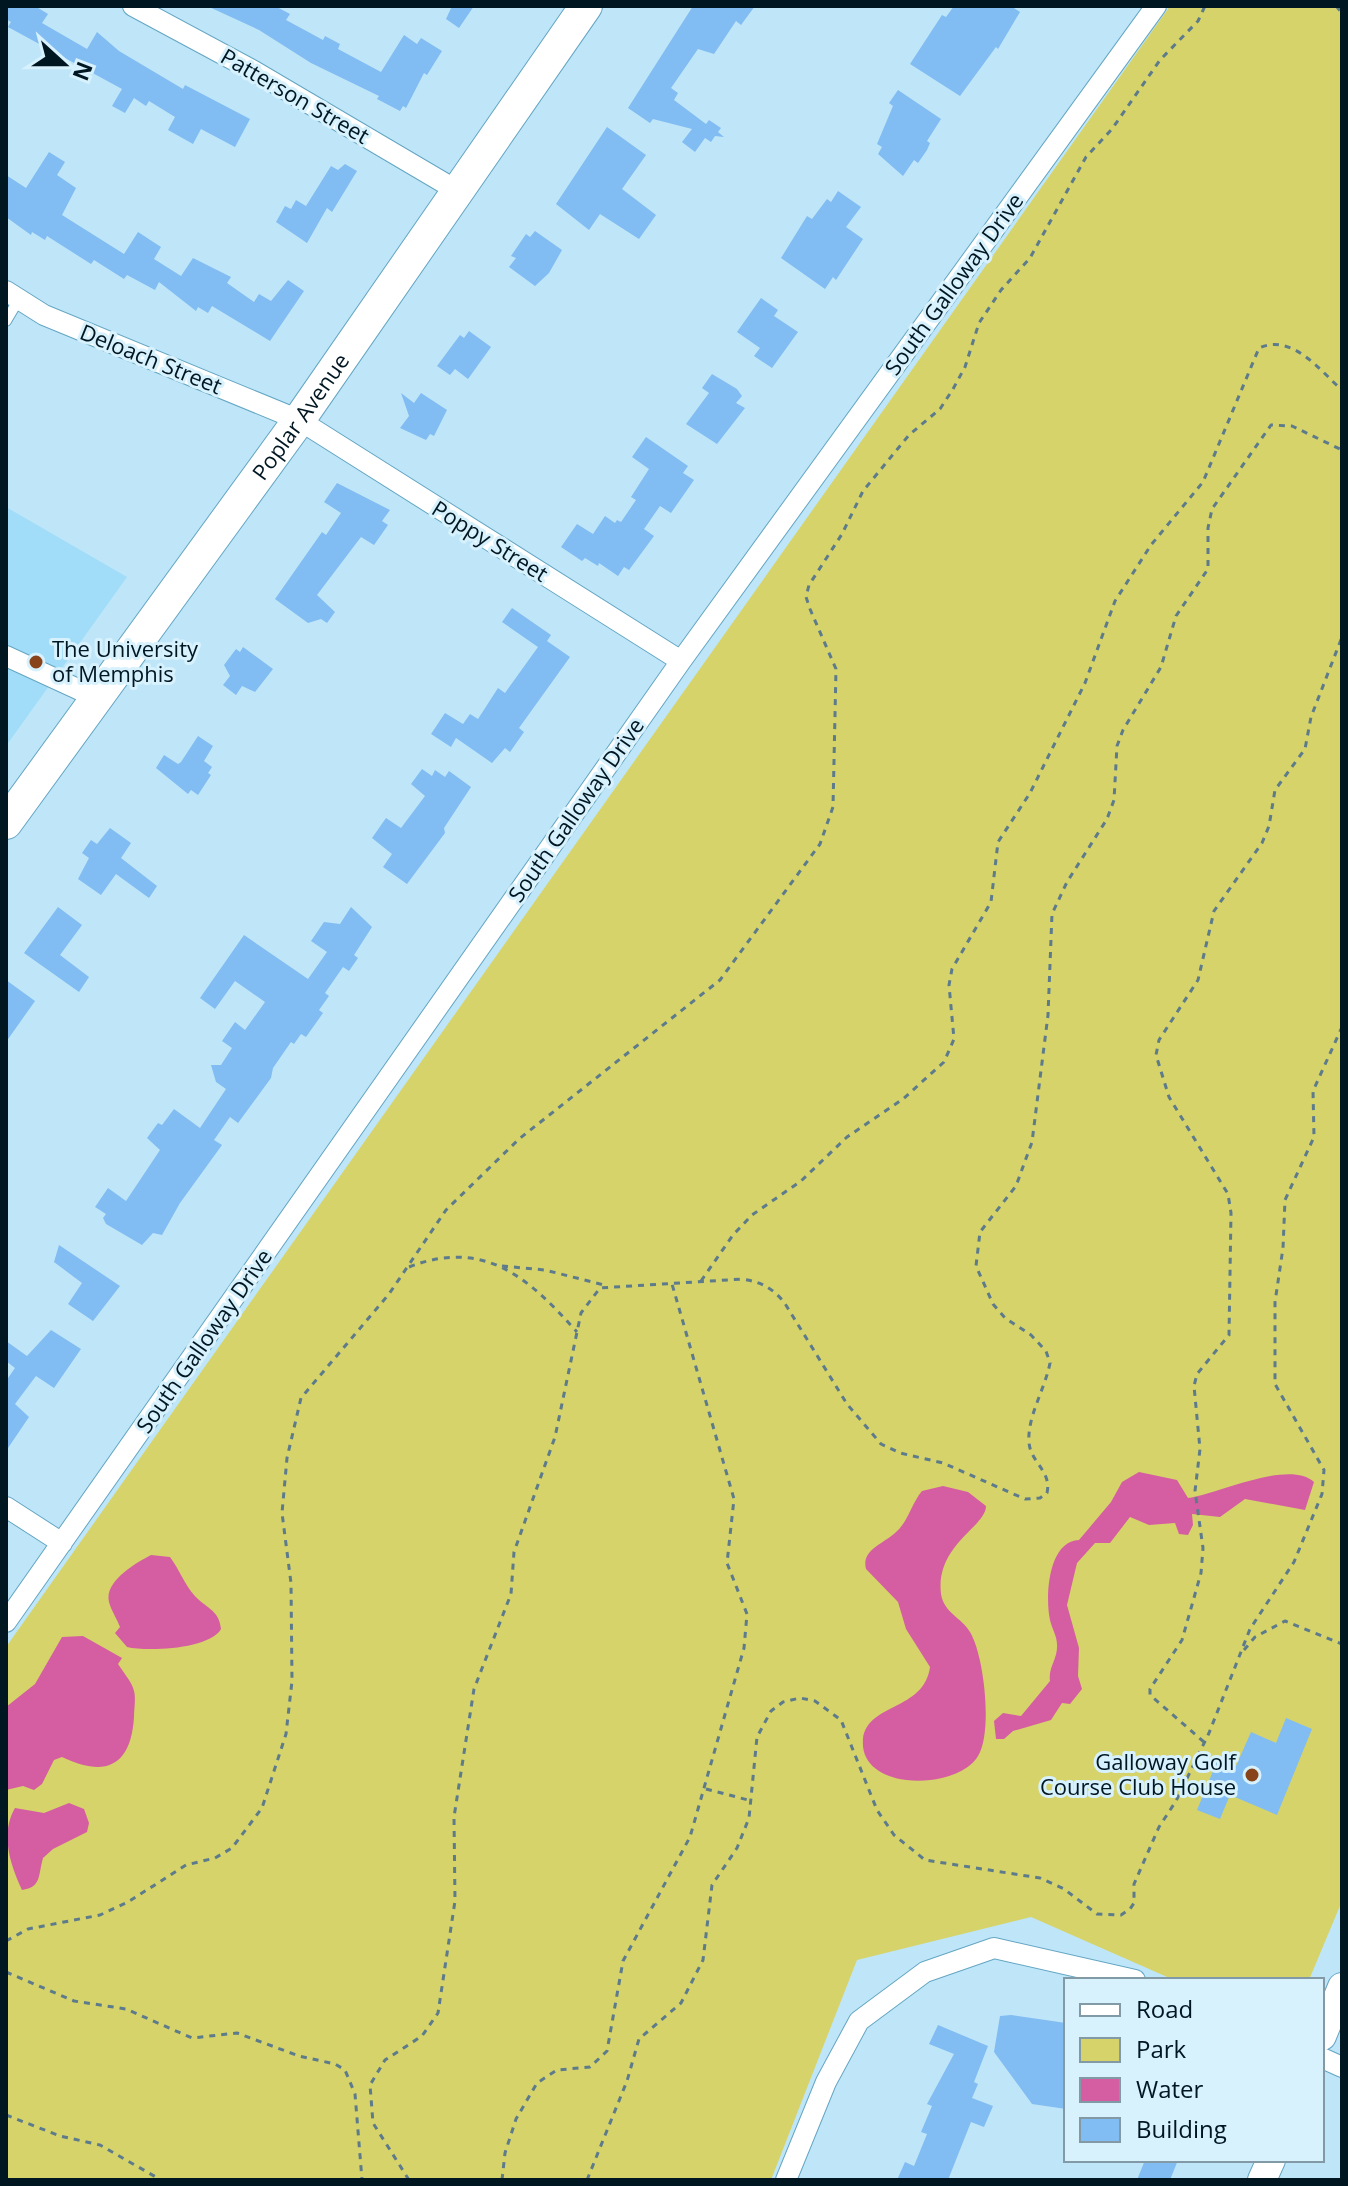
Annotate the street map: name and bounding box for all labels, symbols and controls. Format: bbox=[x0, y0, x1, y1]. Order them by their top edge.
north arrow bbox=[24, 24, 104, 104]
street label: Patterson Street bbox=[216, 40, 375, 150]
text: N bbox=[66, 58, 101, 85]
street label: South Galloway Drive bbox=[877, 186, 1029, 381]
street label: Deloach Street bbox=[76, 316, 227, 400]
street label: Poplar Avenue bbox=[244, 347, 355, 485]
street label: Poppy Street bbox=[427, 493, 554, 588]
place label: The University of Memphis bbox=[52, 633, 199, 688]
marker: The University of Memphis bbox=[27, 653, 45, 671]
street label: South Galloway Drive bbox=[500, 711, 650, 907]
street label: South Galloway Drive bbox=[128, 1242, 278, 1438]
place label: Galloway Golf Course Club House bbox=[1040, 1746, 1238, 1801]
marker: Galloway Golf Course Club House bbox=[1243, 1766, 1261, 1784]
legend bbox=[1064, 1978, 1324, 2162]
text: Road bbox=[1136, 1992, 1193, 2025]
text: Park bbox=[1136, 2032, 1187, 2065]
text: Water bbox=[1136, 2072, 1204, 2105]
text: Building bbox=[1136, 2112, 1227, 2145]

